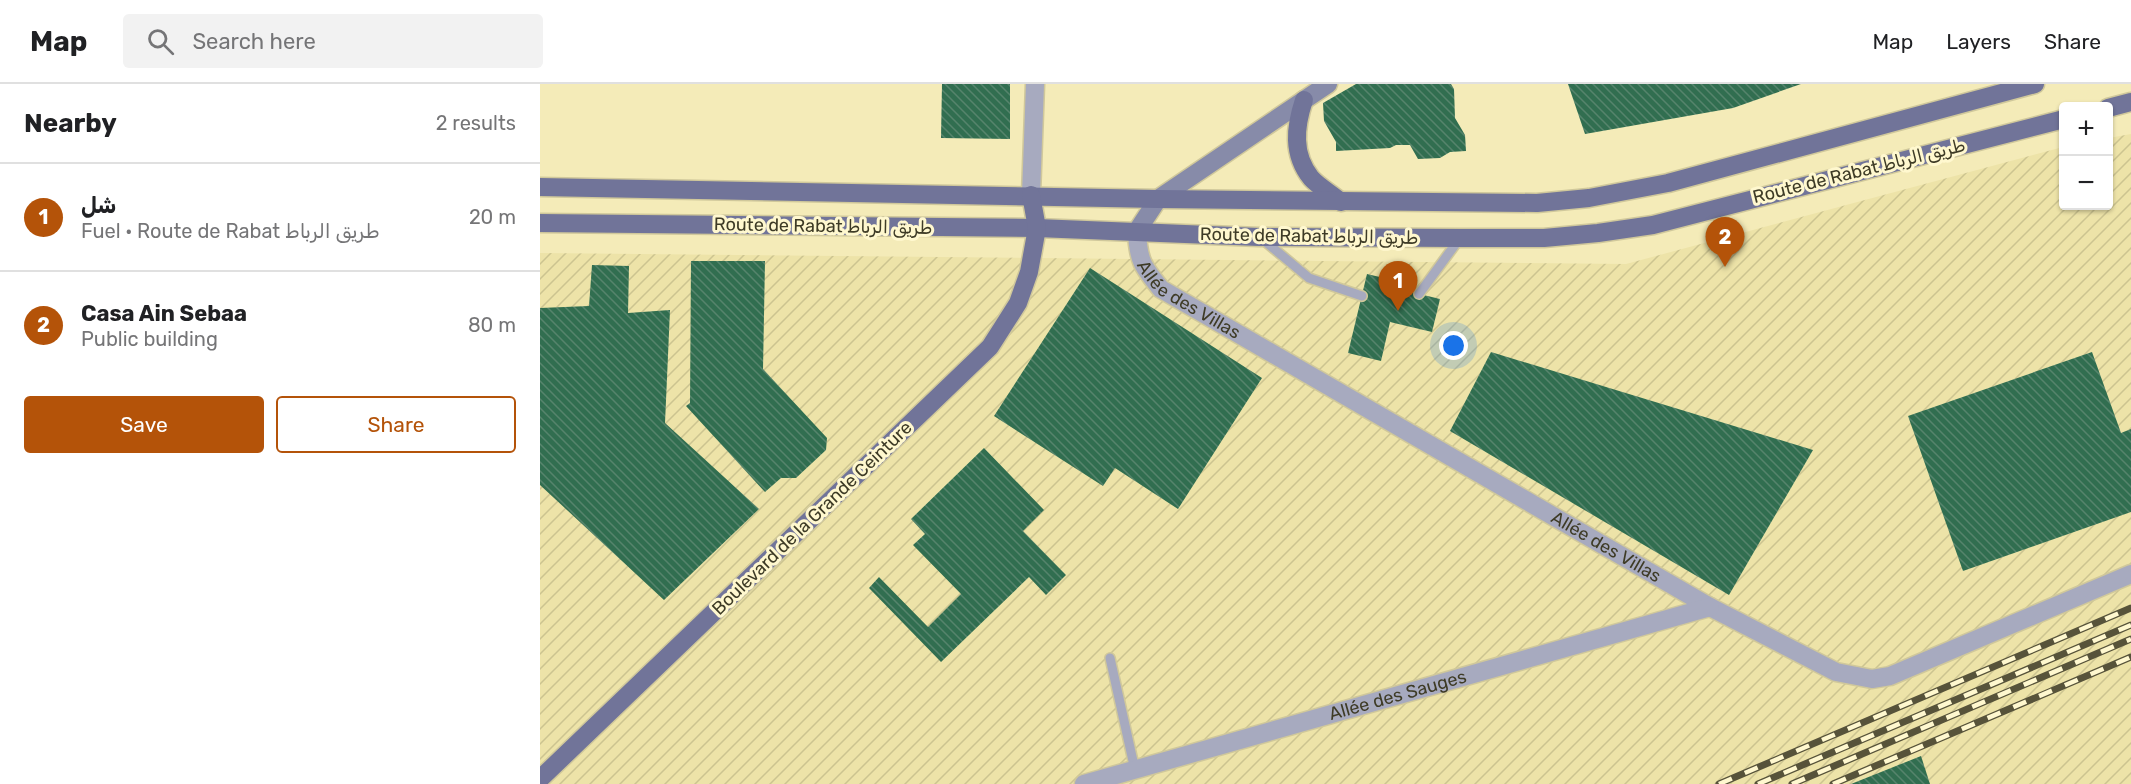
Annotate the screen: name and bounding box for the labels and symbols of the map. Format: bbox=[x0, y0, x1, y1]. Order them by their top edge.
street label: Route de Rabat طريق الرباط bbox=[1750, 134, 1968, 208]
street label: Route de Rabat طريق الرباط bbox=[714, 213, 932, 239]
pin: 2 bbox=[1706, 218, 1744, 267]
street label: Route de Rabat طريق الرباط bbox=[1200, 223, 1418, 249]
street label: Allée des Villas bbox=[1132, 256, 1244, 344]
pin: 1 bbox=[1378, 262, 1418, 311]
your location bbox=[1439, 331, 1468, 360]
street label: Boulevard de la Grande Ceinture bbox=[707, 417, 917, 619]
street label: Allée des Villas bbox=[1547, 506, 1665, 587]
street label: Allée des Sauges bbox=[1326, 665, 1469, 725]

